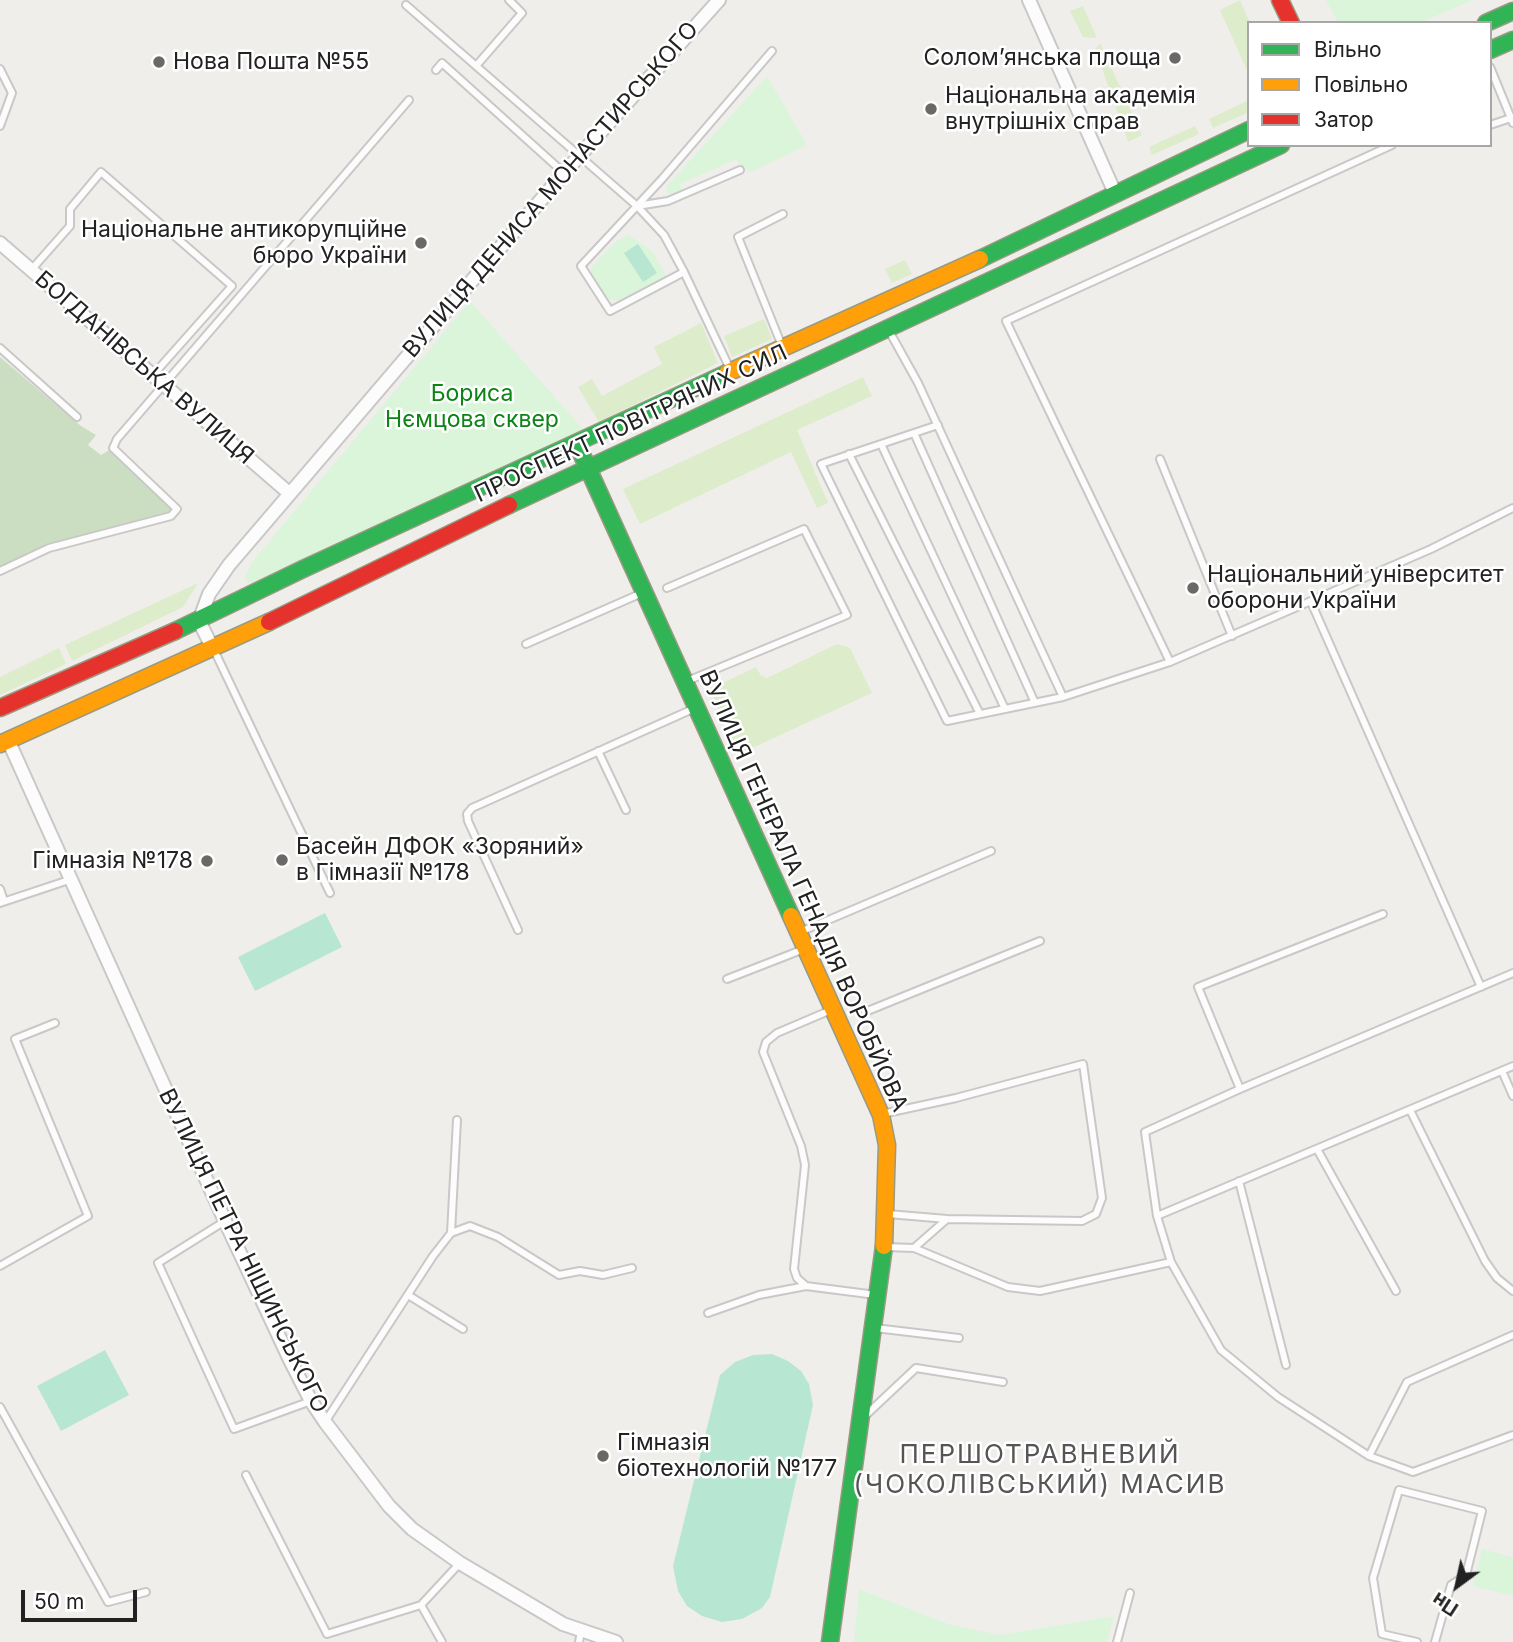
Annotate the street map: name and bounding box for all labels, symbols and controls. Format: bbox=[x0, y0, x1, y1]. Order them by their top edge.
street label: ВУЛИЦЯ ДЕНИСА МОНАСТИРСЬКОГО bbox=[398, 16, 704, 364]
legend bbox=[1247, 21, 1492, 147]
text: Вільно bbox=[1314, 37, 1382, 62]
place label: Соломʼянська площа bbox=[923, 44, 1161, 72]
place label: Нова Пошта №55 bbox=[173, 48, 369, 76]
marker: Соломʼянська площа bbox=[1167, 50, 1183, 66]
marker: Нова Пошта №55 bbox=[151, 54, 167, 70]
text: Повільно bbox=[1314, 72, 1408, 97]
place label: Національна академія внутрішніх справ bbox=[945, 82, 1196, 136]
marker: Національна академія внутрішніх справ bbox=[923, 101, 939, 117]
text: Затор bbox=[1314, 107, 1374, 132]
place label: Національне антикорупційне бюро України bbox=[81, 216, 407, 270]
marker: Національне антикорупційне бюро України bbox=[413, 235, 429, 251]
street label: БОГДАНІВСЬКА ВУЛИЦЯ bbox=[29, 266, 259, 470]
street label: ПРОСПЕКТ ПОВІТРЯНИХ СИЛ bbox=[470, 339, 792, 509]
park label: Бориса Нємцова сквер bbox=[385, 380, 559, 434]
place label: Національний університет оборони України bbox=[1207, 561, 1504, 615]
marker: Національний університет оборони України bbox=[1185, 580, 1201, 596]
street label: ВУЛИЦЯ ГЕНЕРАЛА ГЕНАДІЯ ВОРОБЙОВА bbox=[693, 666, 913, 1116]
place label: Басейн ДФОК «Зоряний» в Гімназії №178 bbox=[296, 833, 584, 887]
place label: Гімназія №178 bbox=[32, 847, 193, 875]
marker: Басейн ДФОК «Зоряний» в Гімназії №178 bbox=[274, 852, 290, 868]
marker: Гімназія №178 bbox=[199, 853, 215, 869]
street label: ВУЛИЦЯ ПЕТРА НІЩИНСЬКОГО bbox=[152, 1084, 334, 1418]
place label: Гімназія біотехнологій №177 bbox=[617, 1429, 837, 1483]
district label: ПЕРШОТРАВНЕВИЙ (ЧОКОЛІВСЬКИЙ) МАСИВ bbox=[856, 1439, 1224, 1500]
marker: Гімназія біотехнологій №177 bbox=[595, 1448, 611, 1464]
north arrow bbox=[1422, 1551, 1492, 1621]
scale bar bbox=[24, 1576, 140, 1620]
text: Пн bbox=[1428, 1587, 1462, 1621]
text: 50 m bbox=[34, 1589, 84, 1614]

